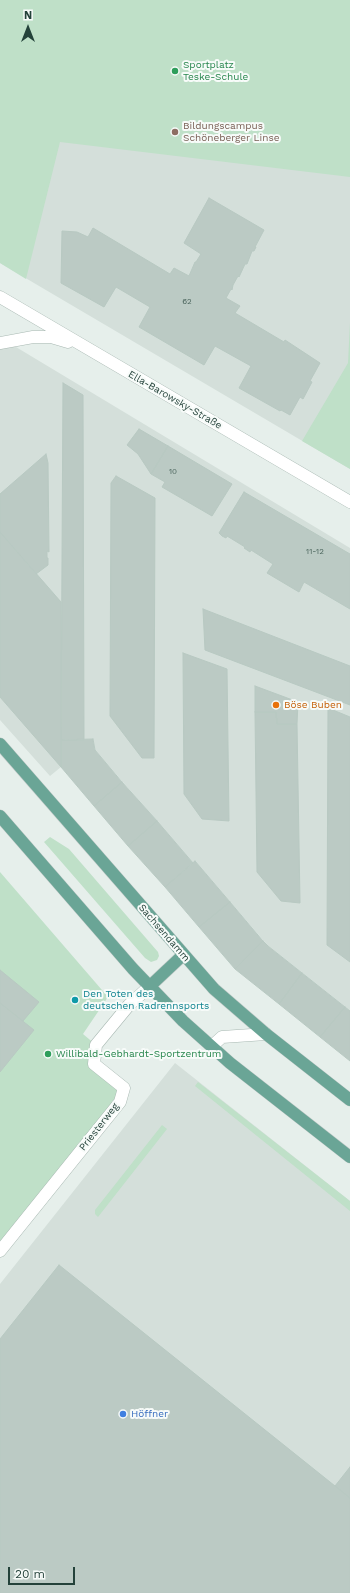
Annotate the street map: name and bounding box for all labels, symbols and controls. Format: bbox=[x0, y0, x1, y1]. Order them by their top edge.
north arrow bbox=[8, 8, 48, 48]
text: N bbox=[24, 9, 32, 22]
place label: Sportplatz Teske-Schule bbox=[183, 59, 248, 82]
marker: Sportplatz Teske-Schule bbox=[170, 66, 180, 76]
place label: Bildungscampus Schöneberger Linse bbox=[183, 120, 279, 144]
marker: Bildungscampus Schöneberger Linse bbox=[170, 127, 180, 137]
house number: 62 bbox=[182, 297, 192, 307]
street label: Ella-Barowsky-Straße bbox=[126, 368, 224, 432]
house number: 10 bbox=[169, 467, 177, 477]
house number: 11-12 bbox=[306, 547, 324, 557]
place label: Böse Buben bbox=[284, 699, 342, 711]
marker: Böse Buben bbox=[271, 700, 281, 710]
street label: Sachsendamm bbox=[136, 902, 192, 964]
place label: Den Toten des deutschen Radrennsports bbox=[83, 988, 209, 1012]
marker: Den Toten des deutschen Radrennsports bbox=[70, 995, 80, 1005]
place label: Willibald-Gebhardt-Sportzentrum bbox=[56, 1048, 221, 1060]
marker: Willibald-Gebhardt-Sportzentrum bbox=[43, 1049, 53, 1059]
street label: Priesterweg bbox=[77, 1101, 121, 1153]
place label: Höffner bbox=[131, 1408, 168, 1420]
marker: Höffner bbox=[118, 1409, 128, 1419]
scale bar bbox=[10, 1559, 77, 1585]
text: 20 m bbox=[15, 1567, 45, 1581]

